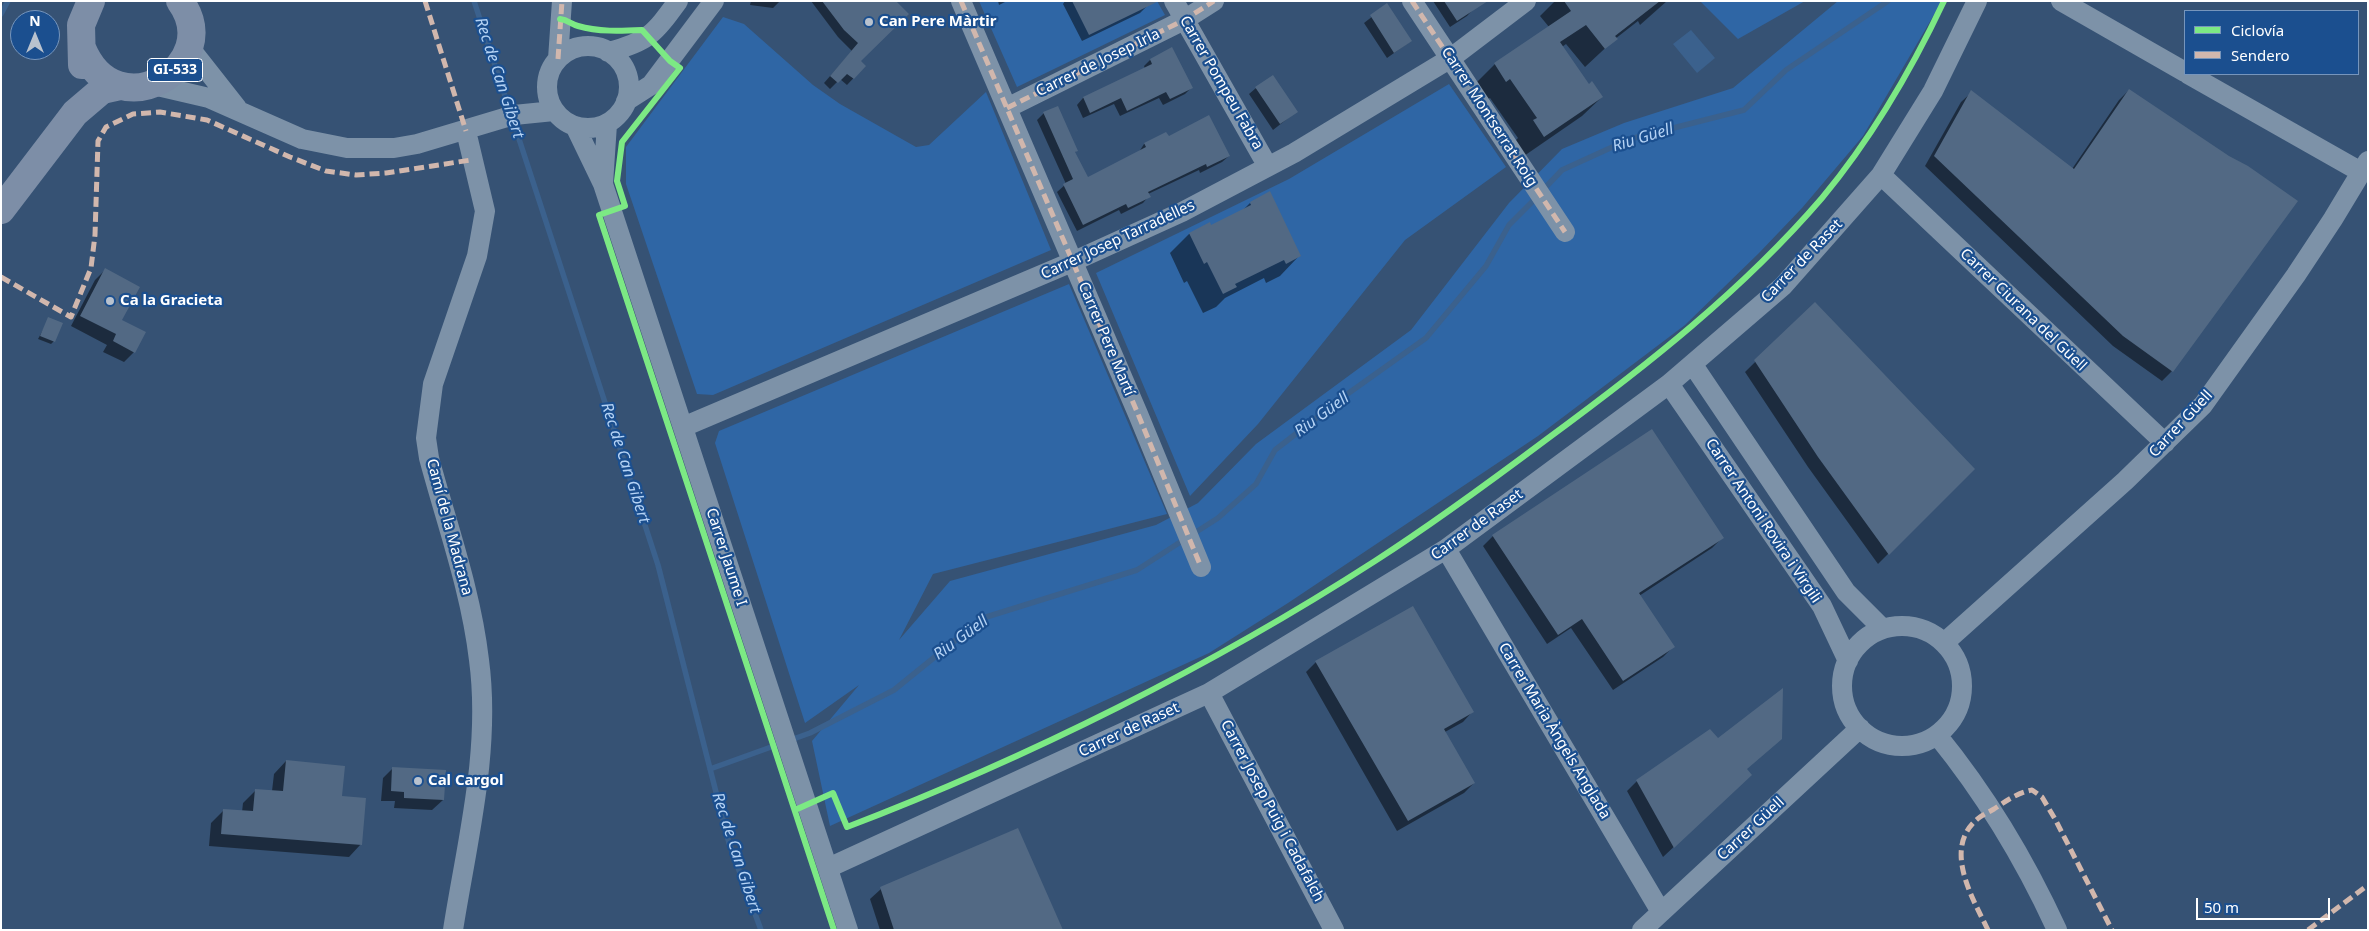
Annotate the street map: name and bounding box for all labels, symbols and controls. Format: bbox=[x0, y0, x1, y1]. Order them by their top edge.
north arrow bbox=[10, 10, 60, 60]
legend bbox=[2184, 10, 2359, 75]
text: N bbox=[29, 11, 41, 30]
place label: Can Pere Màrtir bbox=[879, 13, 996, 31]
street label: Carrer Pompeu Fabra bbox=[1175, 13, 1267, 153]
water label: Rec de Can Gibert bbox=[470, 15, 528, 141]
marker: Can Pere Màrtir bbox=[863, 16, 875, 28]
text: Ciclovía bbox=[2231, 20, 2284, 40]
street label: Carrer de Josep Irla bbox=[1033, 25, 1163, 101]
street label: Carrer Montserrat Roig bbox=[1437, 44, 1541, 190]
text: Sendero bbox=[2231, 45, 2290, 65]
road number: GI-533 bbox=[148, 58, 202, 82]
water label: Riu Güell bbox=[1610, 120, 1676, 156]
street label: Carrer Josep Tarradelles bbox=[1038, 196, 1198, 284]
street label: Carrer de Raset bbox=[1758, 216, 1846, 306]
street label: Carrer Ciurana del Güell bbox=[1956, 245, 2090, 375]
street label: Carrer Pere Martí bbox=[1074, 279, 1138, 399]
place label: Ca la Gracieta bbox=[120, 292, 223, 310]
marker: Ca la Gracieta bbox=[104, 295, 116, 307]
street label: Carrer Güell bbox=[2145, 387, 2217, 461]
water label: Riu Güell bbox=[1291, 389, 1353, 441]
water label: Rec de Can Gibert bbox=[596, 400, 654, 526]
street label: Carrer Antoni Rovira i Virgili bbox=[1701, 435, 1825, 607]
street label: Camí de la Madrana bbox=[422, 457, 476, 597]
street label: Carrer de Raset bbox=[1428, 486, 1526, 564]
street label: Carrer Jaume I bbox=[702, 506, 750, 608]
water label: Riu Güell bbox=[930, 612, 992, 664]
street label: Carrer Maria Àngels Anglada bbox=[1494, 640, 1614, 822]
street label: Carrer de Raset bbox=[1076, 699, 1182, 761]
street label: Carrer Josep Puig i Cadafalch bbox=[1216, 717, 1328, 905]
place label: Cal Cargol bbox=[428, 772, 503, 790]
marker: Cal Cargol bbox=[412, 775, 424, 787]
water label: Rec de Can Gibert bbox=[707, 790, 765, 916]
street label: Carrer Güell bbox=[1714, 793, 1788, 865]
scale bar bbox=[2199, 888, 2333, 920]
text: 50 m bbox=[2204, 897, 2239, 917]

